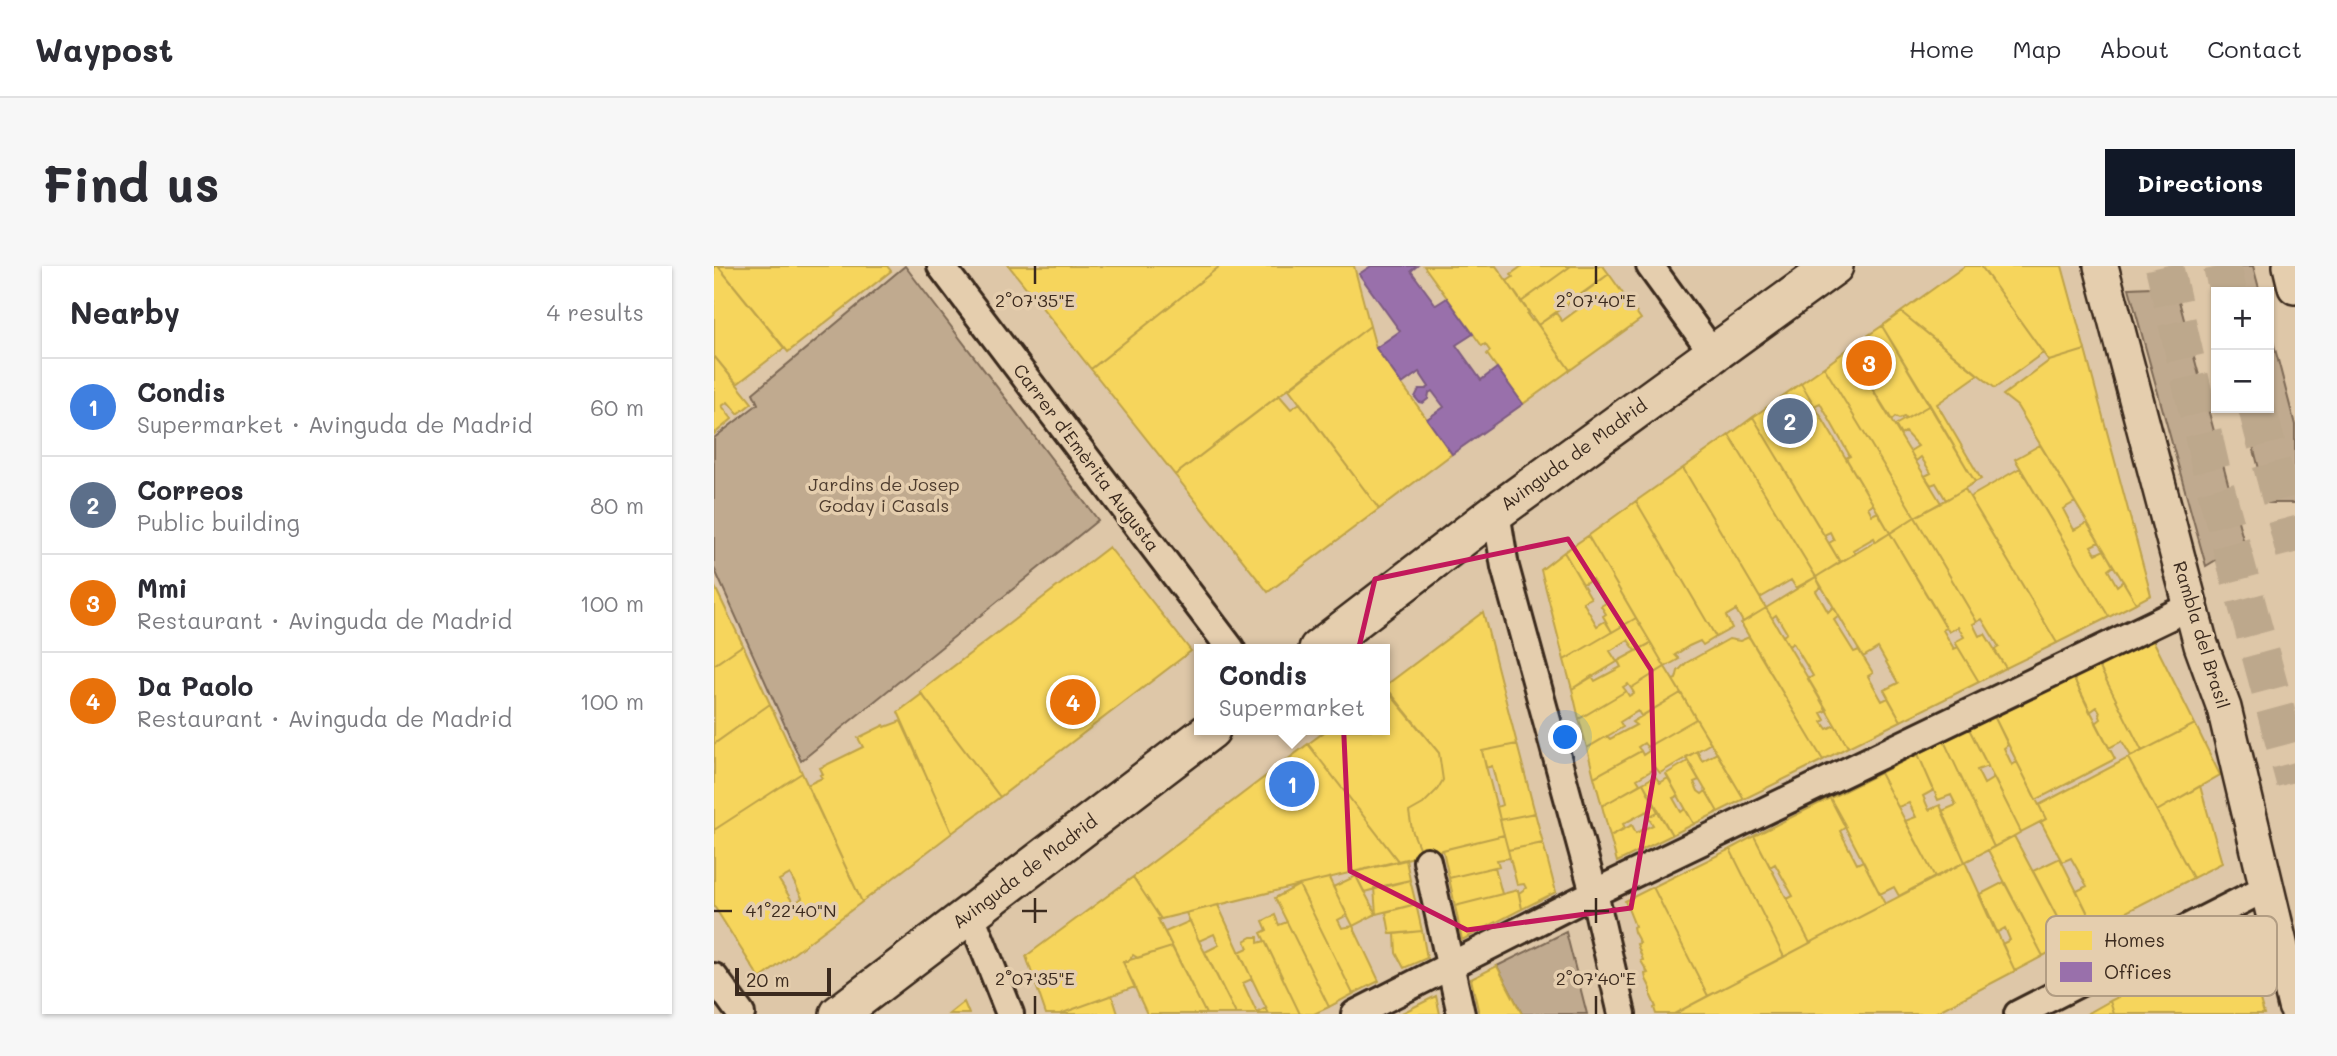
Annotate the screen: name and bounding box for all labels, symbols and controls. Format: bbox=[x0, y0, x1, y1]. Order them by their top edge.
text: Waypost bbox=[35, 27, 173, 70]
text: Home bbox=[1909, 33, 1974, 64]
text: Map bbox=[2012, 33, 2061, 64]
text: About bbox=[2099, 33, 2169, 64]
text: Contact bbox=[2207, 33, 2302, 64]
button: Directions bbox=[2105, 149, 2295, 216]
text: Find us bbox=[42, 151, 220, 214]
map controls bbox=[2211, 287, 2274, 413]
button: + bbox=[2211, 287, 2274, 350]
text: 2°07'35"E bbox=[995, 288, 1075, 312]
text: 2°07'40"E bbox=[1556, 288, 1636, 312]
text: Nearby bbox=[70, 292, 180, 332]
text: 4 results bbox=[547, 297, 644, 327]
pin: 3 bbox=[1846, 337, 1892, 389]
button: − bbox=[2211, 350, 2274, 413]
street label: Carrer d'Emèrita Augusta bbox=[1008, 359, 1165, 556]
text: Condis bbox=[137, 375, 225, 409]
text: 1 bbox=[88, 392, 98, 422]
text: 60 m bbox=[590, 392, 644, 422]
street label: Avinguda de Madrid bbox=[1495, 393, 1651, 516]
pin: 2 bbox=[1767, 395, 1813, 447]
text: Supermarket · Avinguda de Madrid bbox=[137, 409, 532, 439]
park label: Jardins de Josep Goday i Casals bbox=[808, 472, 960, 517]
text: Correos bbox=[137, 473, 244, 507]
text: 2 bbox=[87, 490, 99, 520]
text: 80 m bbox=[590, 490, 644, 520]
text: Public building bbox=[137, 507, 300, 537]
street label: Rambla del Brasil bbox=[2168, 558, 2236, 711]
text: Mmi bbox=[137, 571, 187, 605]
text: 3 bbox=[86, 588, 100, 618]
text: 100 m bbox=[580, 588, 644, 618]
text: Restaurant · Avinguda de Madrid bbox=[137, 605, 512, 635]
popup bbox=[1194, 644, 1390, 735]
text: Condis bbox=[1219, 658, 1307, 692]
text: Da Paolo bbox=[137, 669, 253, 703]
pin: 4 bbox=[1050, 676, 1096, 728]
text: 4 bbox=[86, 686, 100, 716]
text: 100 m bbox=[580, 686, 644, 716]
text: Supermarket bbox=[1219, 692, 1365, 722]
text: Restaurant · Avinguda de Madrid bbox=[137, 703, 512, 733]
your location bbox=[1548, 720, 1582, 754]
pin: 1 bbox=[1269, 758, 1315, 810]
street label: Avinguda de Madrid bbox=[947, 809, 1102, 934]
text: 41°22'40"N bbox=[746, 898, 836, 922]
legend bbox=[2046, 916, 2277, 996]
text: Homes bbox=[2104, 927, 2165, 952]
text: Offices bbox=[2104, 959, 2172, 984]
scale bar bbox=[735, 965, 831, 997]
text: 2°07'35"E bbox=[995, 966, 1075, 990]
text: 2°07'40"E bbox=[1556, 966, 1636, 990]
text: 20 m bbox=[746, 967, 790, 992]

